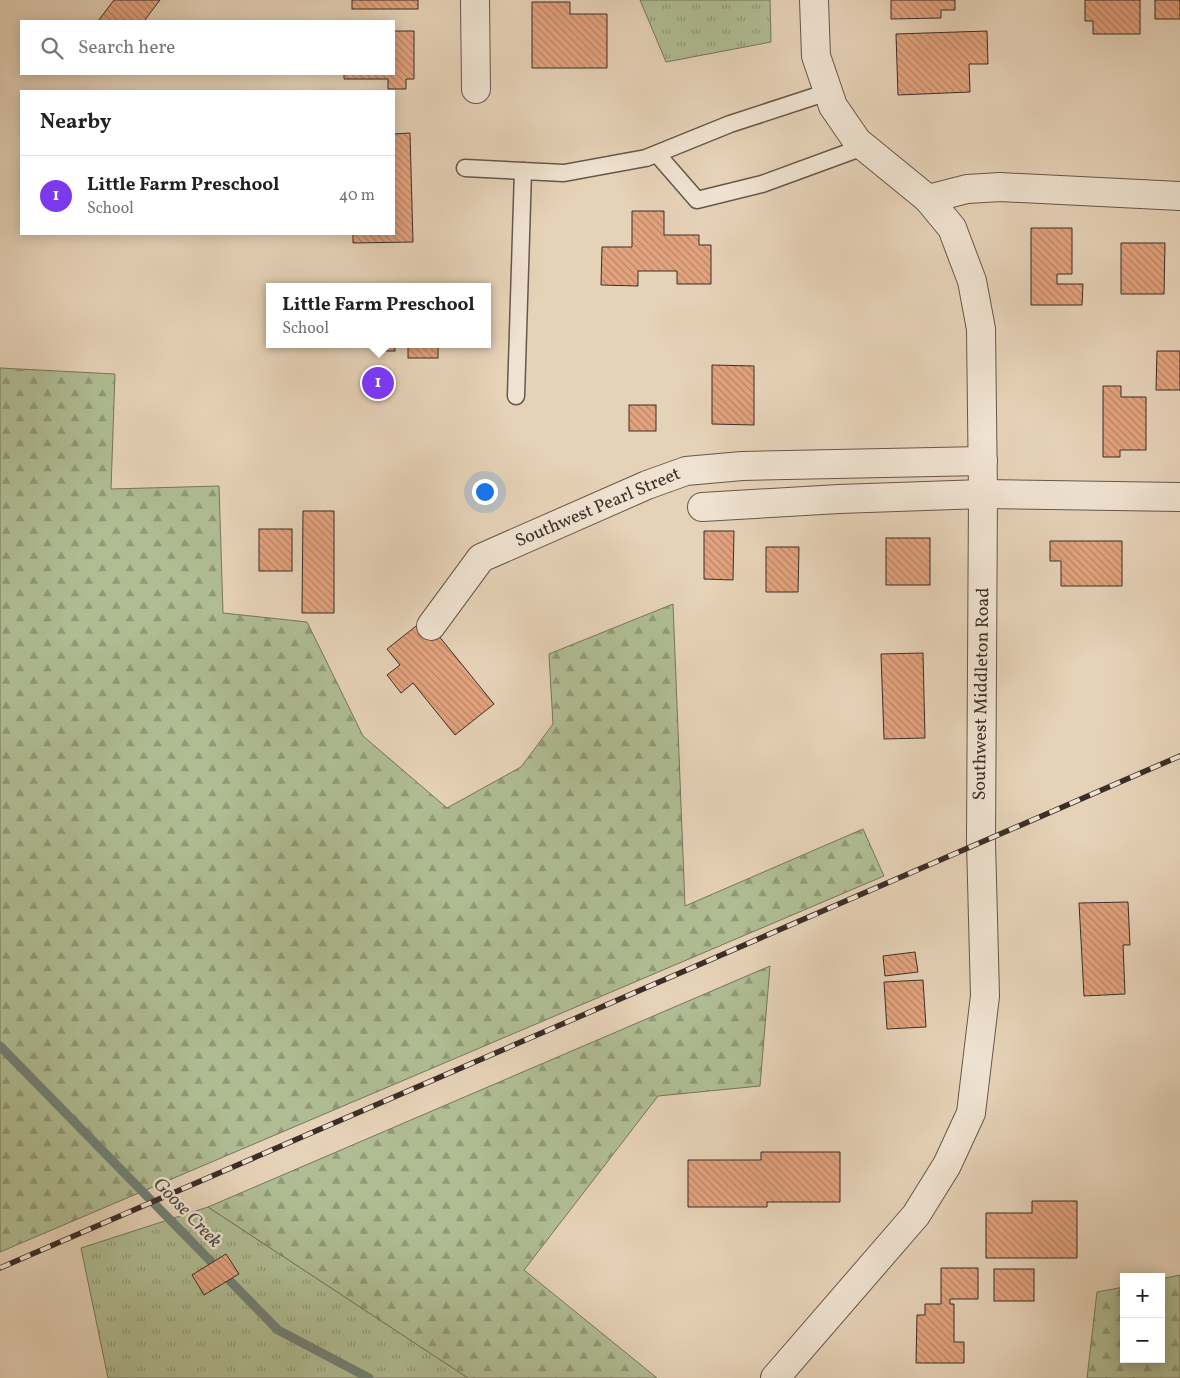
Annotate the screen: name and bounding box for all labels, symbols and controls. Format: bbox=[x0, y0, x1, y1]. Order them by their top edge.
search box bbox=[20, 20, 395, 75]
icon: search bbox=[38, 34, 66, 62]
text: Search here bbox=[78, 35, 175, 61]
text: Nearby bbox=[40, 108, 111, 137]
text: Little Farm Preschool bbox=[87, 172, 280, 198]
text: 1 bbox=[53, 185, 59, 207]
text: 40 m bbox=[339, 185, 375, 207]
text: School bbox=[87, 198, 134, 220]
popup bbox=[266, 283, 491, 348]
text: Little Farm Preschool bbox=[282, 292, 475, 318]
text: School bbox=[282, 318, 329, 340]
pin: 1 bbox=[362, 364, 394, 402]
street label: Southwest Pearl Street bbox=[512, 462, 684, 554]
your location bbox=[472, 479, 498, 505]
street label: Southwest Middleton Road bbox=[968, 587, 996, 801]
water label: Goose Creek bbox=[147, 1172, 227, 1254]
map controls bbox=[1120, 1273, 1165, 1363]
button: + bbox=[1120, 1273, 1165, 1318]
button: − bbox=[1120, 1318, 1165, 1363]

